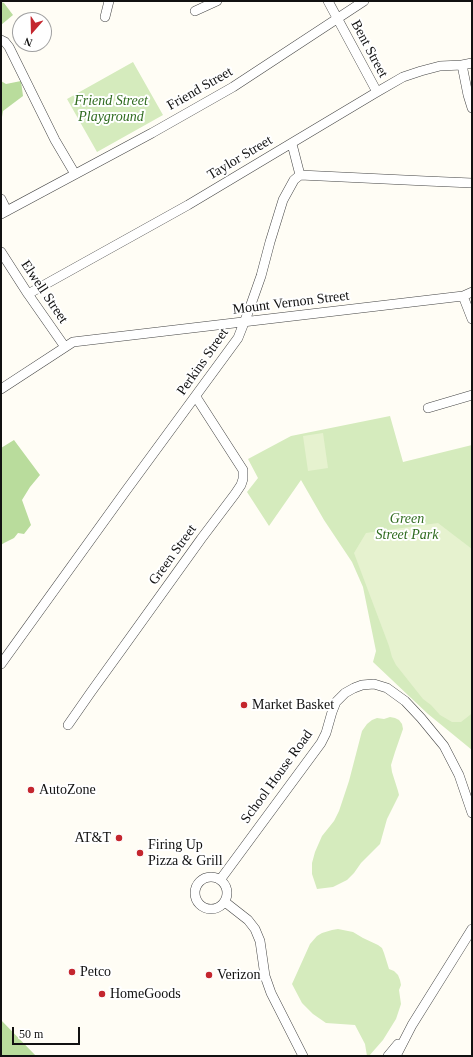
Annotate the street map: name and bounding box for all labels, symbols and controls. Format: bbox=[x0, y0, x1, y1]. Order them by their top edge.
north arrow bbox=[12, 12, 52, 52]
street label: Bent Street bbox=[347, 17, 391, 81]
text: N bbox=[22, 35, 34, 49]
street label: Friend Street bbox=[164, 64, 236, 114]
park label: Friend Street Playground bbox=[74, 93, 148, 126]
street label: Taylor Street bbox=[205, 132, 275, 184]
street label: Elwell Street bbox=[17, 257, 71, 327]
street label: Mount Vernon Street bbox=[232, 288, 350, 318]
street label: Perkins Street bbox=[174, 325, 232, 399]
park label: Green Street Park bbox=[376, 511, 438, 544]
street label: Green Street bbox=[146, 522, 200, 588]
place label: Market Basket bbox=[252, 697, 334, 713]
marker: Market Basket bbox=[239, 700, 249, 710]
street label: School House Road bbox=[238, 727, 316, 827]
place label: AutoZone bbox=[39, 782, 96, 798]
marker: AutoZone bbox=[26, 785, 36, 795]
place label: AT&T bbox=[74, 830, 111, 846]
marker: AT&T bbox=[114, 833, 124, 843]
place label: Firing Up Pizza & Grill bbox=[148, 837, 223, 870]
marker: Firing Up Pizza & Grill bbox=[135, 848, 145, 858]
place label: Petco bbox=[80, 964, 111, 980]
marker: Petco bbox=[67, 967, 77, 977]
place label: Verizon bbox=[217, 967, 261, 983]
marker: Verizon bbox=[204, 970, 214, 980]
place label: HomeGoods bbox=[110, 986, 181, 1002]
marker: HomeGoods bbox=[97, 989, 107, 999]
scale bar bbox=[14, 1019, 82, 1045]
text: 50 m bbox=[19, 1027, 43, 1041]

